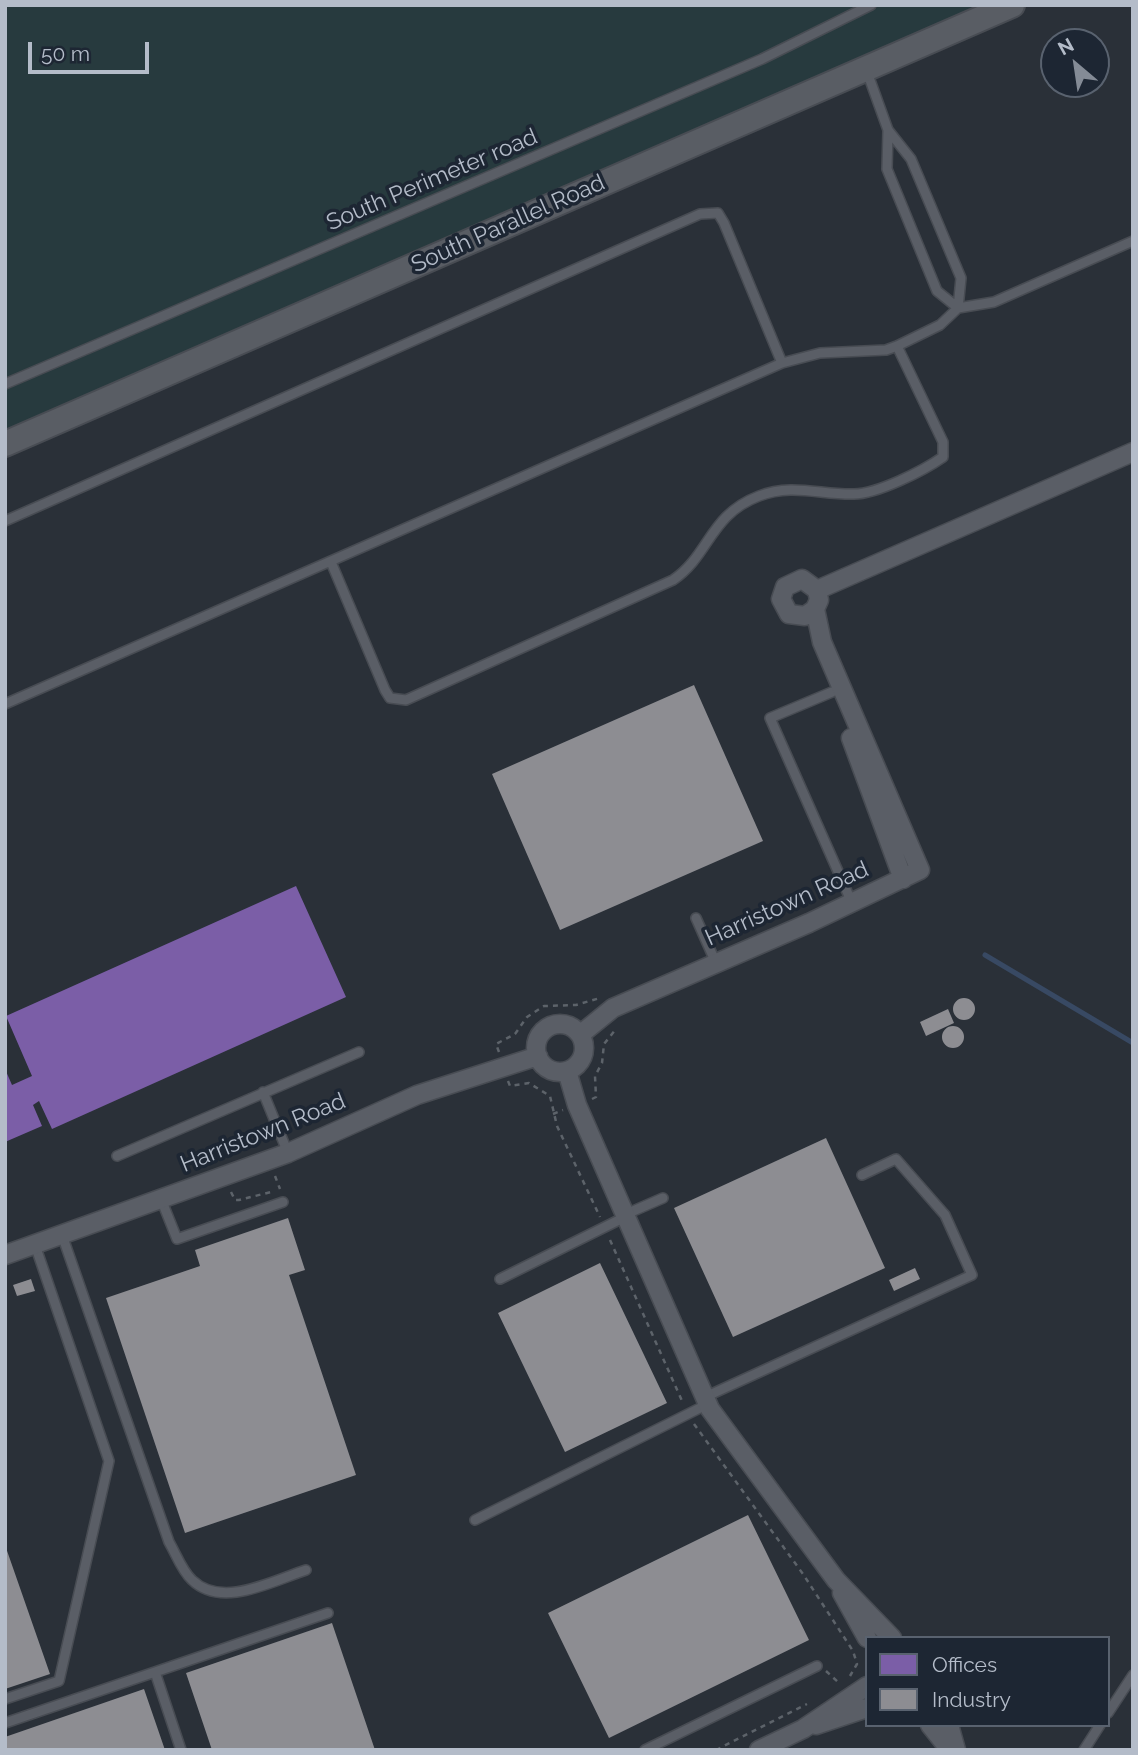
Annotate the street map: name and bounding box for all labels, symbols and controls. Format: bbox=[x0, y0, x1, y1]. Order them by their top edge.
scale bar bbox=[32, 28, 152, 72]
north arrow bbox=[1040, 28, 1110, 98]
text: N bbox=[1054, 33, 1077, 60]
text: 50 m bbox=[41, 41, 90, 66]
street label: South Perimeter road bbox=[322, 123, 542, 237]
street label: South Parallel Road bbox=[407, 169, 609, 279]
street label: Harristown Road bbox=[701, 856, 873, 952]
street label: Harristown Road bbox=[176, 1087, 350, 1179]
legend bbox=[865, 1636, 1110, 1727]
text: Offices bbox=[932, 1652, 997, 1677]
text: Industry bbox=[932, 1687, 1011, 1712]

